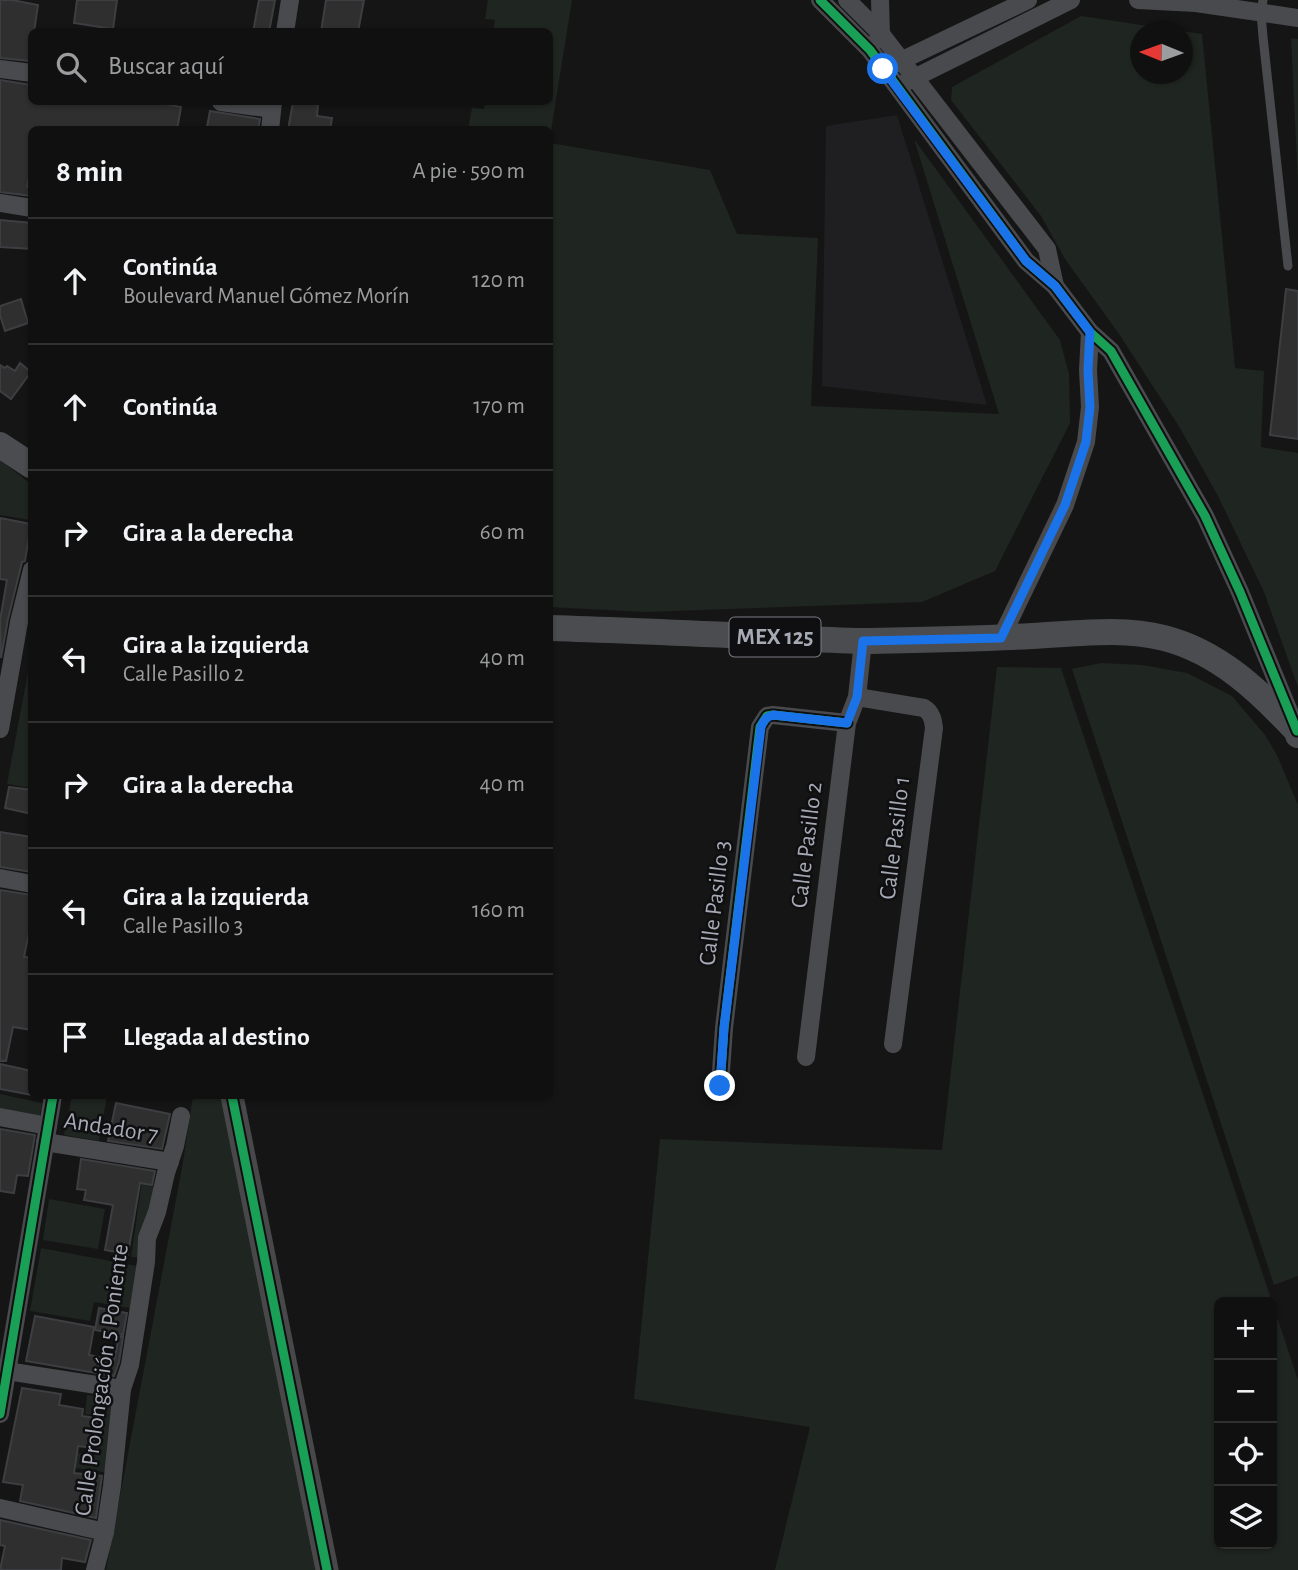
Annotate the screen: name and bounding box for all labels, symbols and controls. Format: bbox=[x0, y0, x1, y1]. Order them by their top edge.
north arrow bbox=[1130, 21, 1193, 84]
search box bbox=[28, 28, 553, 105]
icon: search bbox=[52, 48, 90, 86]
text: Buscar aquí bbox=[108, 53, 224, 79]
route start bbox=[867, 53, 898, 84]
text: 8 min bbox=[56, 157, 123, 187]
text: A pie · 590 m bbox=[412, 160, 525, 183]
text: Continúa bbox=[123, 254, 218, 280]
icon: ahead bbox=[56, 262, 94, 300]
text: 120 m bbox=[472, 269, 525, 292]
text: Boulevard Manuel Gómez Morín bbox=[123, 285, 410, 308]
icon: ahead bbox=[56, 388, 94, 426]
text: Continúa bbox=[123, 394, 218, 420]
text: 170 m bbox=[473, 395, 525, 418]
icon: right bbox=[56, 514, 94, 552]
text: Gira a la derecha bbox=[123, 520, 294, 546]
text: 60 m bbox=[480, 521, 525, 544]
road number: MEX 125 bbox=[730, 618, 820, 656]
text: Gira a la izquierda bbox=[123, 632, 309, 658]
icon: left bbox=[56, 640, 94, 678]
text: 40 m bbox=[480, 647, 525, 670]
text: Calle Pasillo 2 bbox=[123, 663, 244, 686]
icon: right bbox=[56, 766, 94, 804]
text: Gira a la derecha bbox=[123, 772, 294, 798]
text: 40 m bbox=[480, 773, 525, 796]
street label: Calle Pasillo 1 bbox=[876, 775, 914, 901]
street label: Calle Pasillo 2 bbox=[787, 781, 827, 909]
street label: Calle Pasillo 3 bbox=[695, 839, 735, 967]
text: Gira a la izquierda bbox=[123, 884, 309, 910]
icon: left bbox=[56, 892, 94, 930]
text: 160 m bbox=[472, 899, 525, 922]
text: Calle Pasillo 3 bbox=[123, 915, 243, 938]
icon: arrive bbox=[56, 1018, 94, 1056]
text: Llegada al destino bbox=[123, 1024, 310, 1050]
route end bbox=[704, 1070, 735, 1101]
street label: Andador 7 bbox=[62, 1109, 160, 1147]
street label: Calle Prolongación 5 Poniente bbox=[71, 1242, 133, 1518]
map controls bbox=[1214, 1297, 1277, 1549]
button: + bbox=[1214, 1297, 1277, 1360]
button: − bbox=[1214, 1360, 1277, 1423]
button: locate bbox=[1214, 1423, 1277, 1486]
button: layers bbox=[1214, 1486, 1277, 1549]

